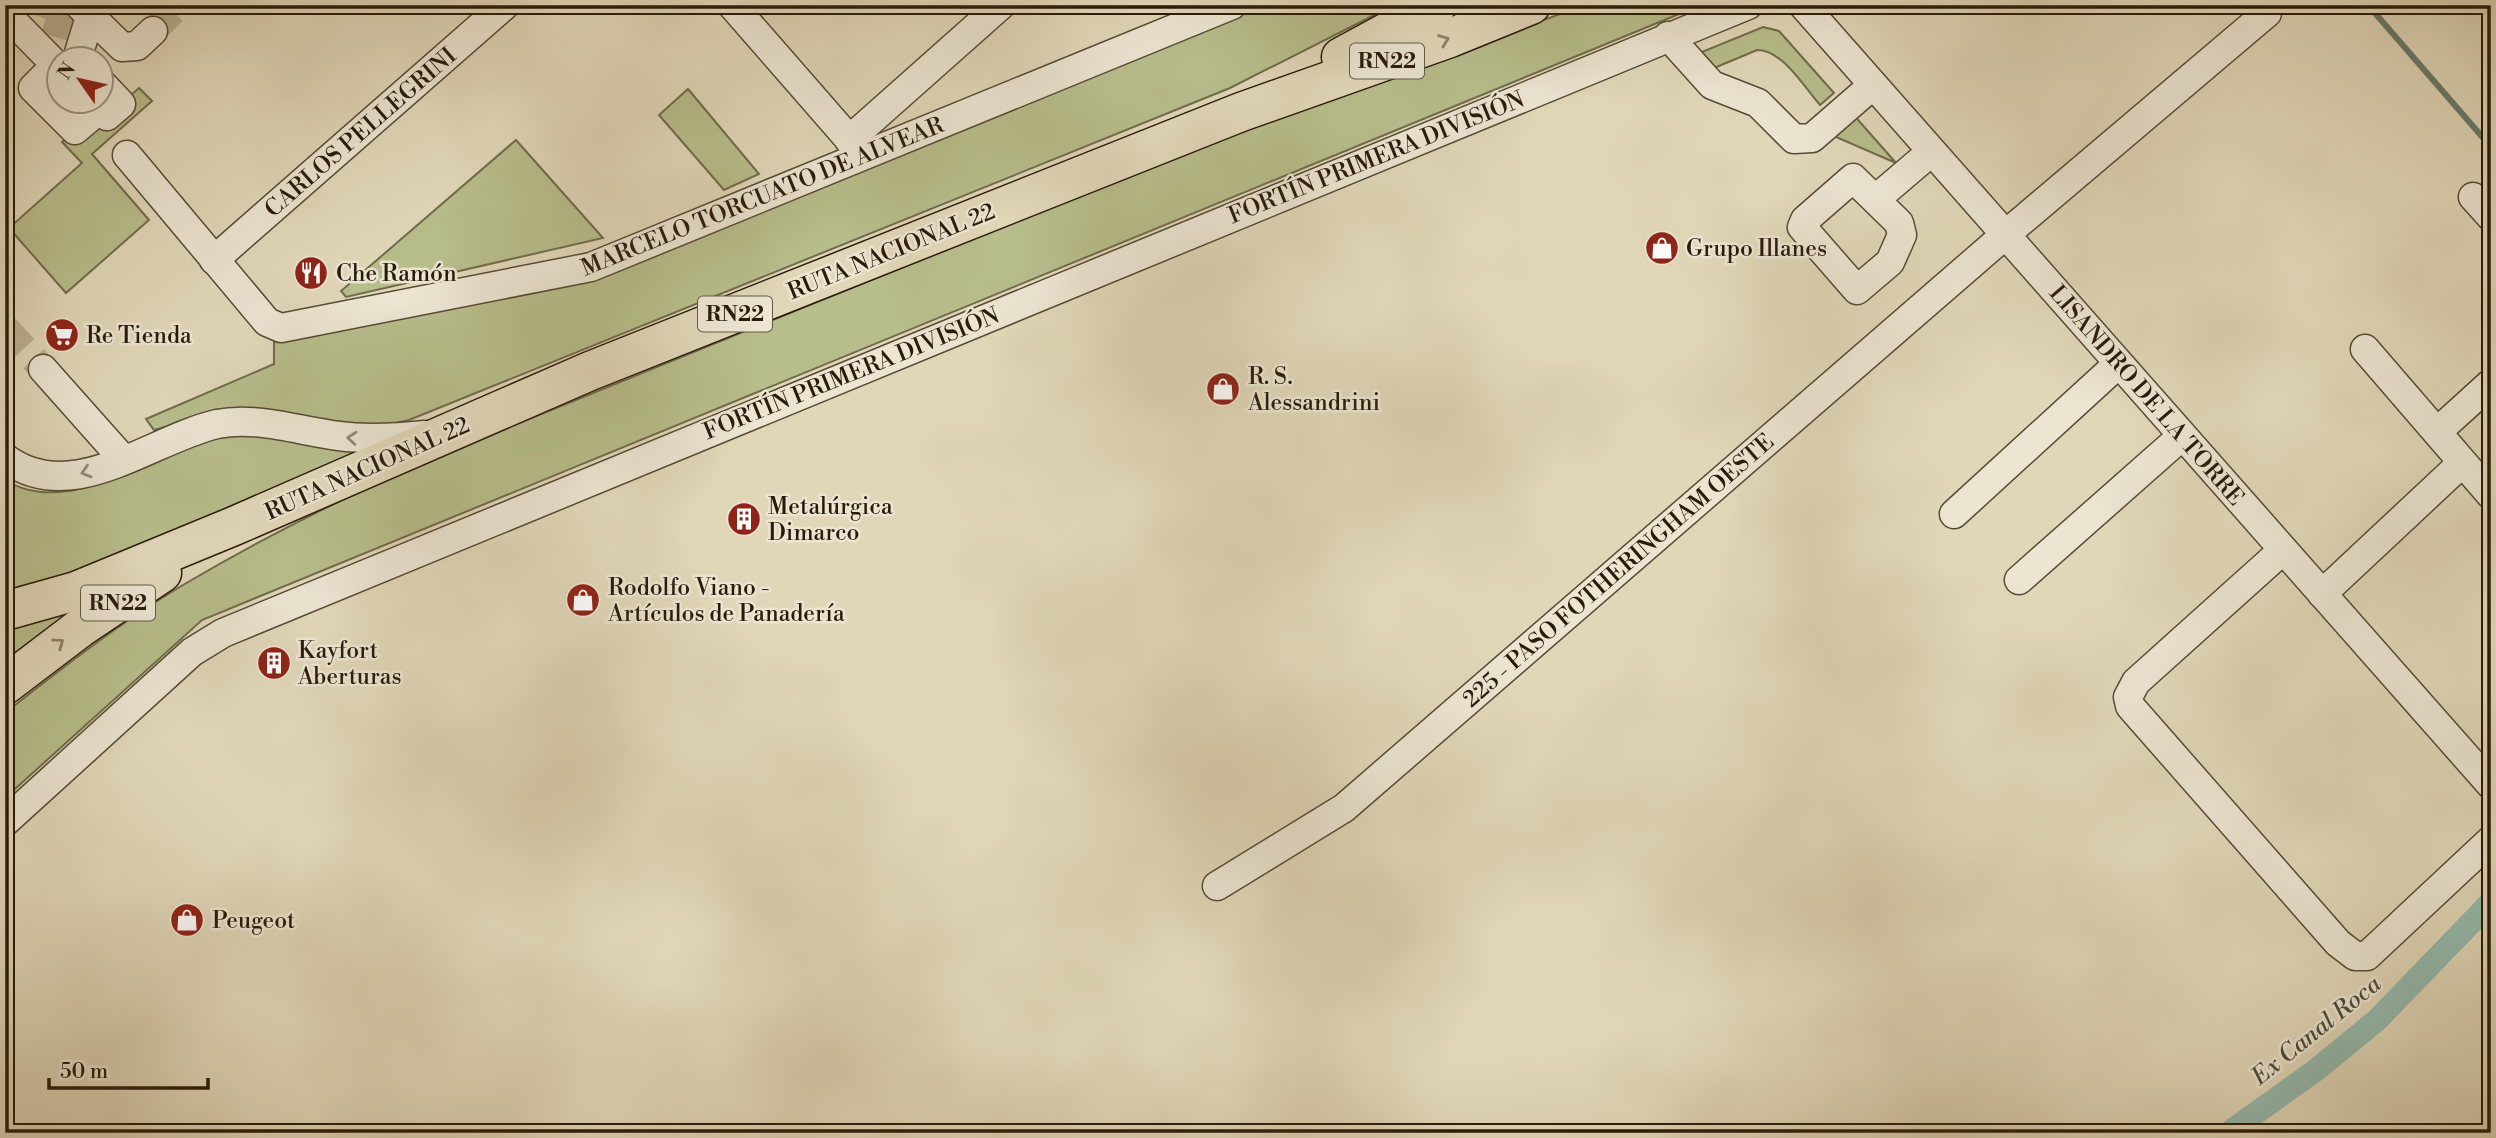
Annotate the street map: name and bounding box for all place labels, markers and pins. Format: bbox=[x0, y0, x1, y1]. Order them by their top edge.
shop icon: Grupo Illanes bbox=[1643, 229, 1681, 267]
place label: Grupo Illanes bbox=[1686, 235, 1827, 263]
restaurant icon: Che Ramón bbox=[292, 254, 330, 292]
place label: Che Ramón bbox=[336, 260, 457, 288]
supermarket icon: Re Tienda bbox=[43, 316, 81, 354]
place label: Re Tienda bbox=[86, 322, 192, 350]
place label: R. S. Alessandrini bbox=[1247, 363, 1380, 417]
shop icon: R. S. Alessandrini bbox=[1204, 370, 1242, 408]
place label: Metalúrgica Dimarco bbox=[768, 493, 893, 547]
building icon: Metalúrgica Dimarco bbox=[725, 500, 763, 538]
place label: Rodolfo Viano - Artículos de Panadería bbox=[607, 574, 845, 628]
shop icon: Rodolfo Viano - Artículos de Panadería bbox=[564, 581, 602, 619]
place label: Kayfort Aberturas bbox=[297, 637, 401, 691]
building icon: Kayfort Aberturas bbox=[255, 644, 293, 682]
shop icon: Peugeot bbox=[168, 901, 206, 939]
place label: Peugeot bbox=[212, 907, 295, 935]

